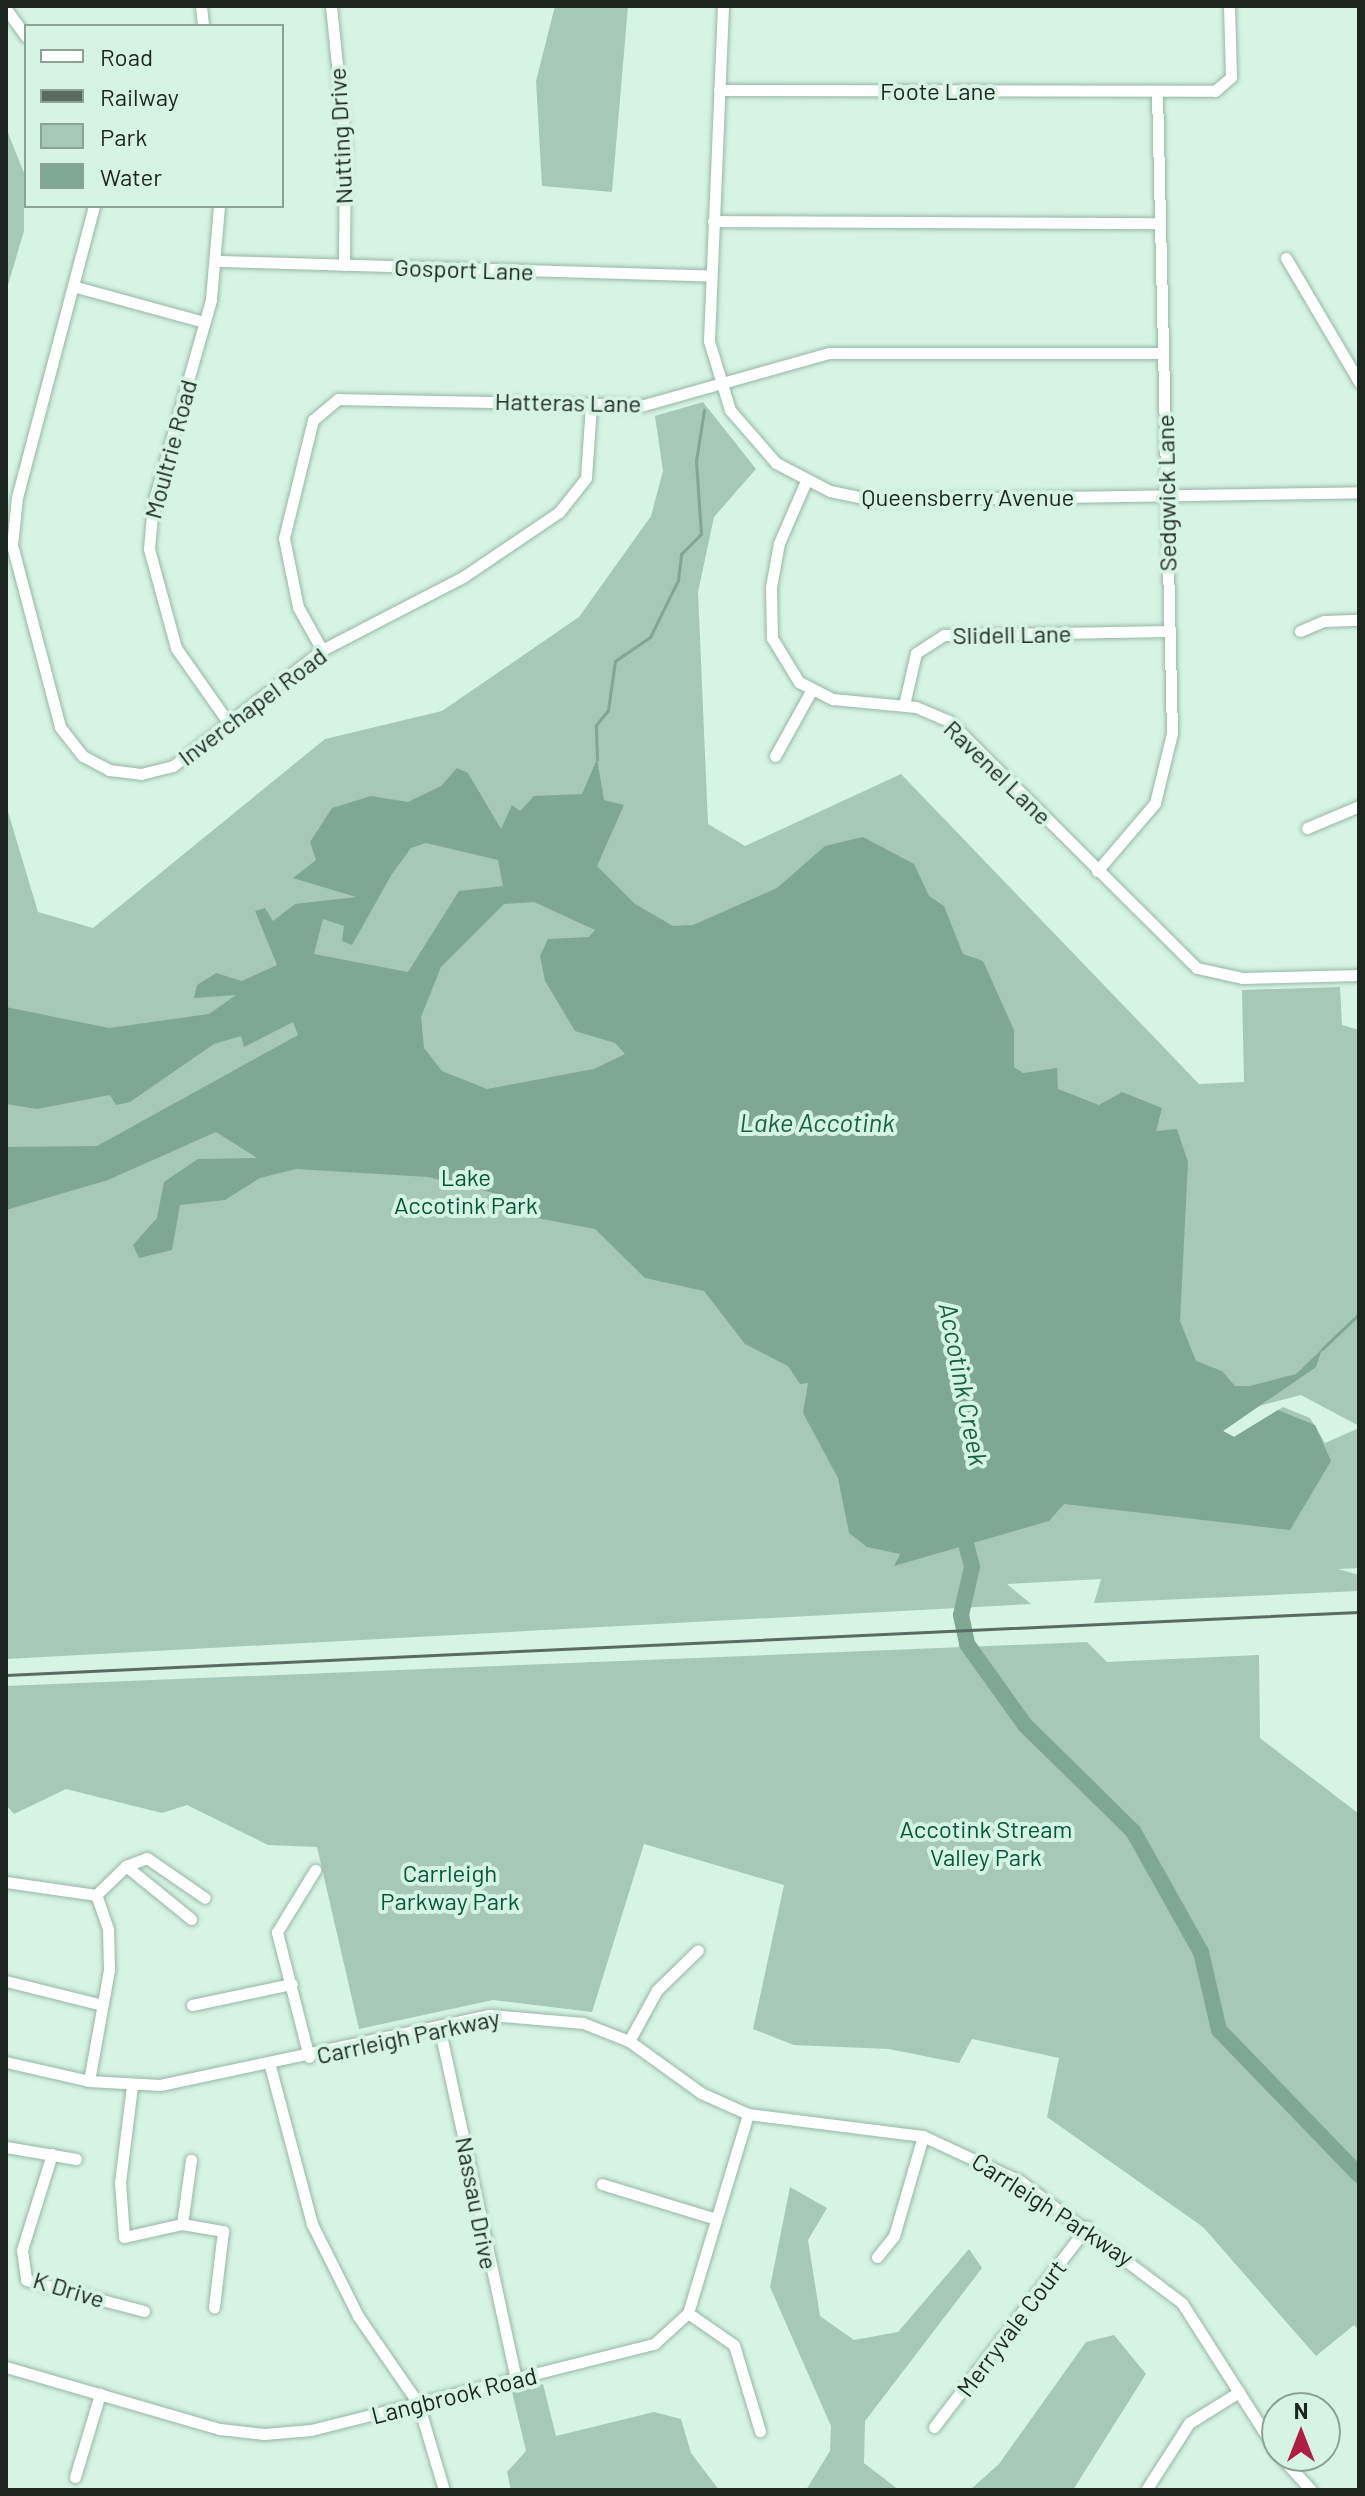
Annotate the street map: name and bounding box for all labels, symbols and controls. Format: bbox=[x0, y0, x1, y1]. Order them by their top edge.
legend bbox=[24, 24, 284, 208]
text: Road bbox=[100, 42, 153, 71]
street label: Nutting Drive bbox=[322, 67, 358, 205]
street label: Foote Lane bbox=[880, 77, 996, 105]
text: Railway bbox=[100, 82, 179, 111]
text: Park bbox=[100, 122, 147, 151]
text: Water bbox=[100, 162, 162, 191]
street label: Gosport Lane bbox=[394, 252, 534, 286]
street label: Moultrie Road bbox=[138, 376, 202, 522]
street label: Hatteras Lane bbox=[494, 386, 642, 418]
street label: Sedgwick Lane bbox=[1150, 414, 1182, 572]
street label: Queensberry Avenue bbox=[862, 483, 1074, 511]
street label: Slidell Lane bbox=[952, 619, 1072, 649]
street label: Inverchapel Road bbox=[172, 641, 332, 771]
street label: Ravenel Lane bbox=[938, 714, 1058, 830]
water label: Lake Accotink bbox=[739, 1106, 895, 1138]
park label: Lake Accotink Park bbox=[394, 1163, 538, 1219]
water label: Accotink Creek bbox=[933, 1300, 995, 1468]
park label: Accotink Stream Valley Park bbox=[900, 1815, 1072, 1871]
park label: Carrleigh Parkway Park bbox=[380, 1859, 520, 1915]
street label: Carrleigh Parkway bbox=[314, 2003, 502, 2069]
street label: Nassau Drive bbox=[450, 2134, 504, 2272]
street label: Carrleigh Parkway bbox=[967, 2146, 1139, 2272]
street label: Merryvale Court bbox=[950, 2254, 1072, 2402]
street label: K Drive bbox=[30, 2265, 108, 2313]
street label: Langbrook Road bbox=[368, 2361, 540, 2429]
north arrow bbox=[1261, 2392, 1341, 2472]
text: N bbox=[1294, 2397, 1308, 2423]

